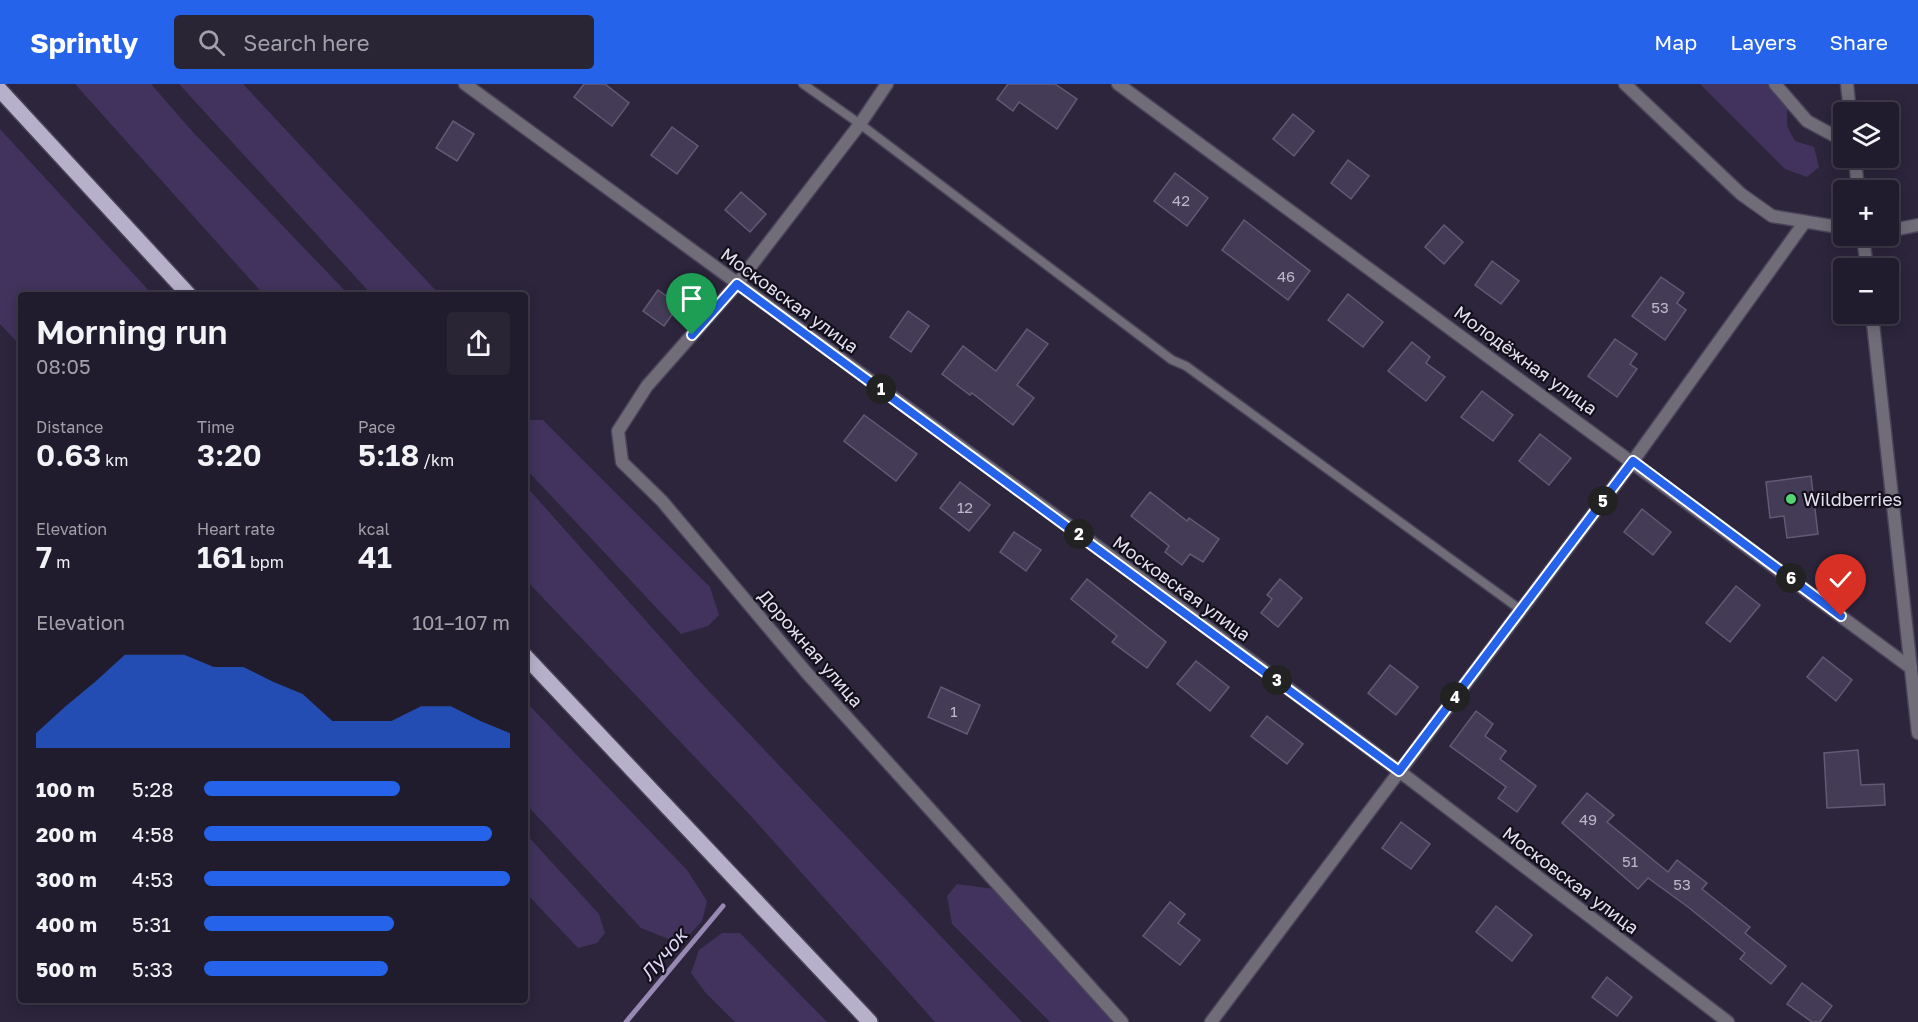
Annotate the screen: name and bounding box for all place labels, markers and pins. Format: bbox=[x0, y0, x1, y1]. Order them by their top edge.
pin bbox=[666, 273, 717, 335]
pin: 1 bbox=[866, 374, 896, 404]
pin: 5 bbox=[1588, 486, 1618, 516]
place label: Wildberries bbox=[1803, 488, 1902, 510]
marker: Wildberries bbox=[1784, 492, 1798, 506]
pin: 2 bbox=[1064, 519, 1094, 549]
pin bbox=[1815, 554, 1866, 616]
pin: 6 bbox=[1776, 563, 1806, 593]
pin: 3 bbox=[1262, 665, 1292, 695]
pin: 4 bbox=[1440, 682, 1470, 712]

